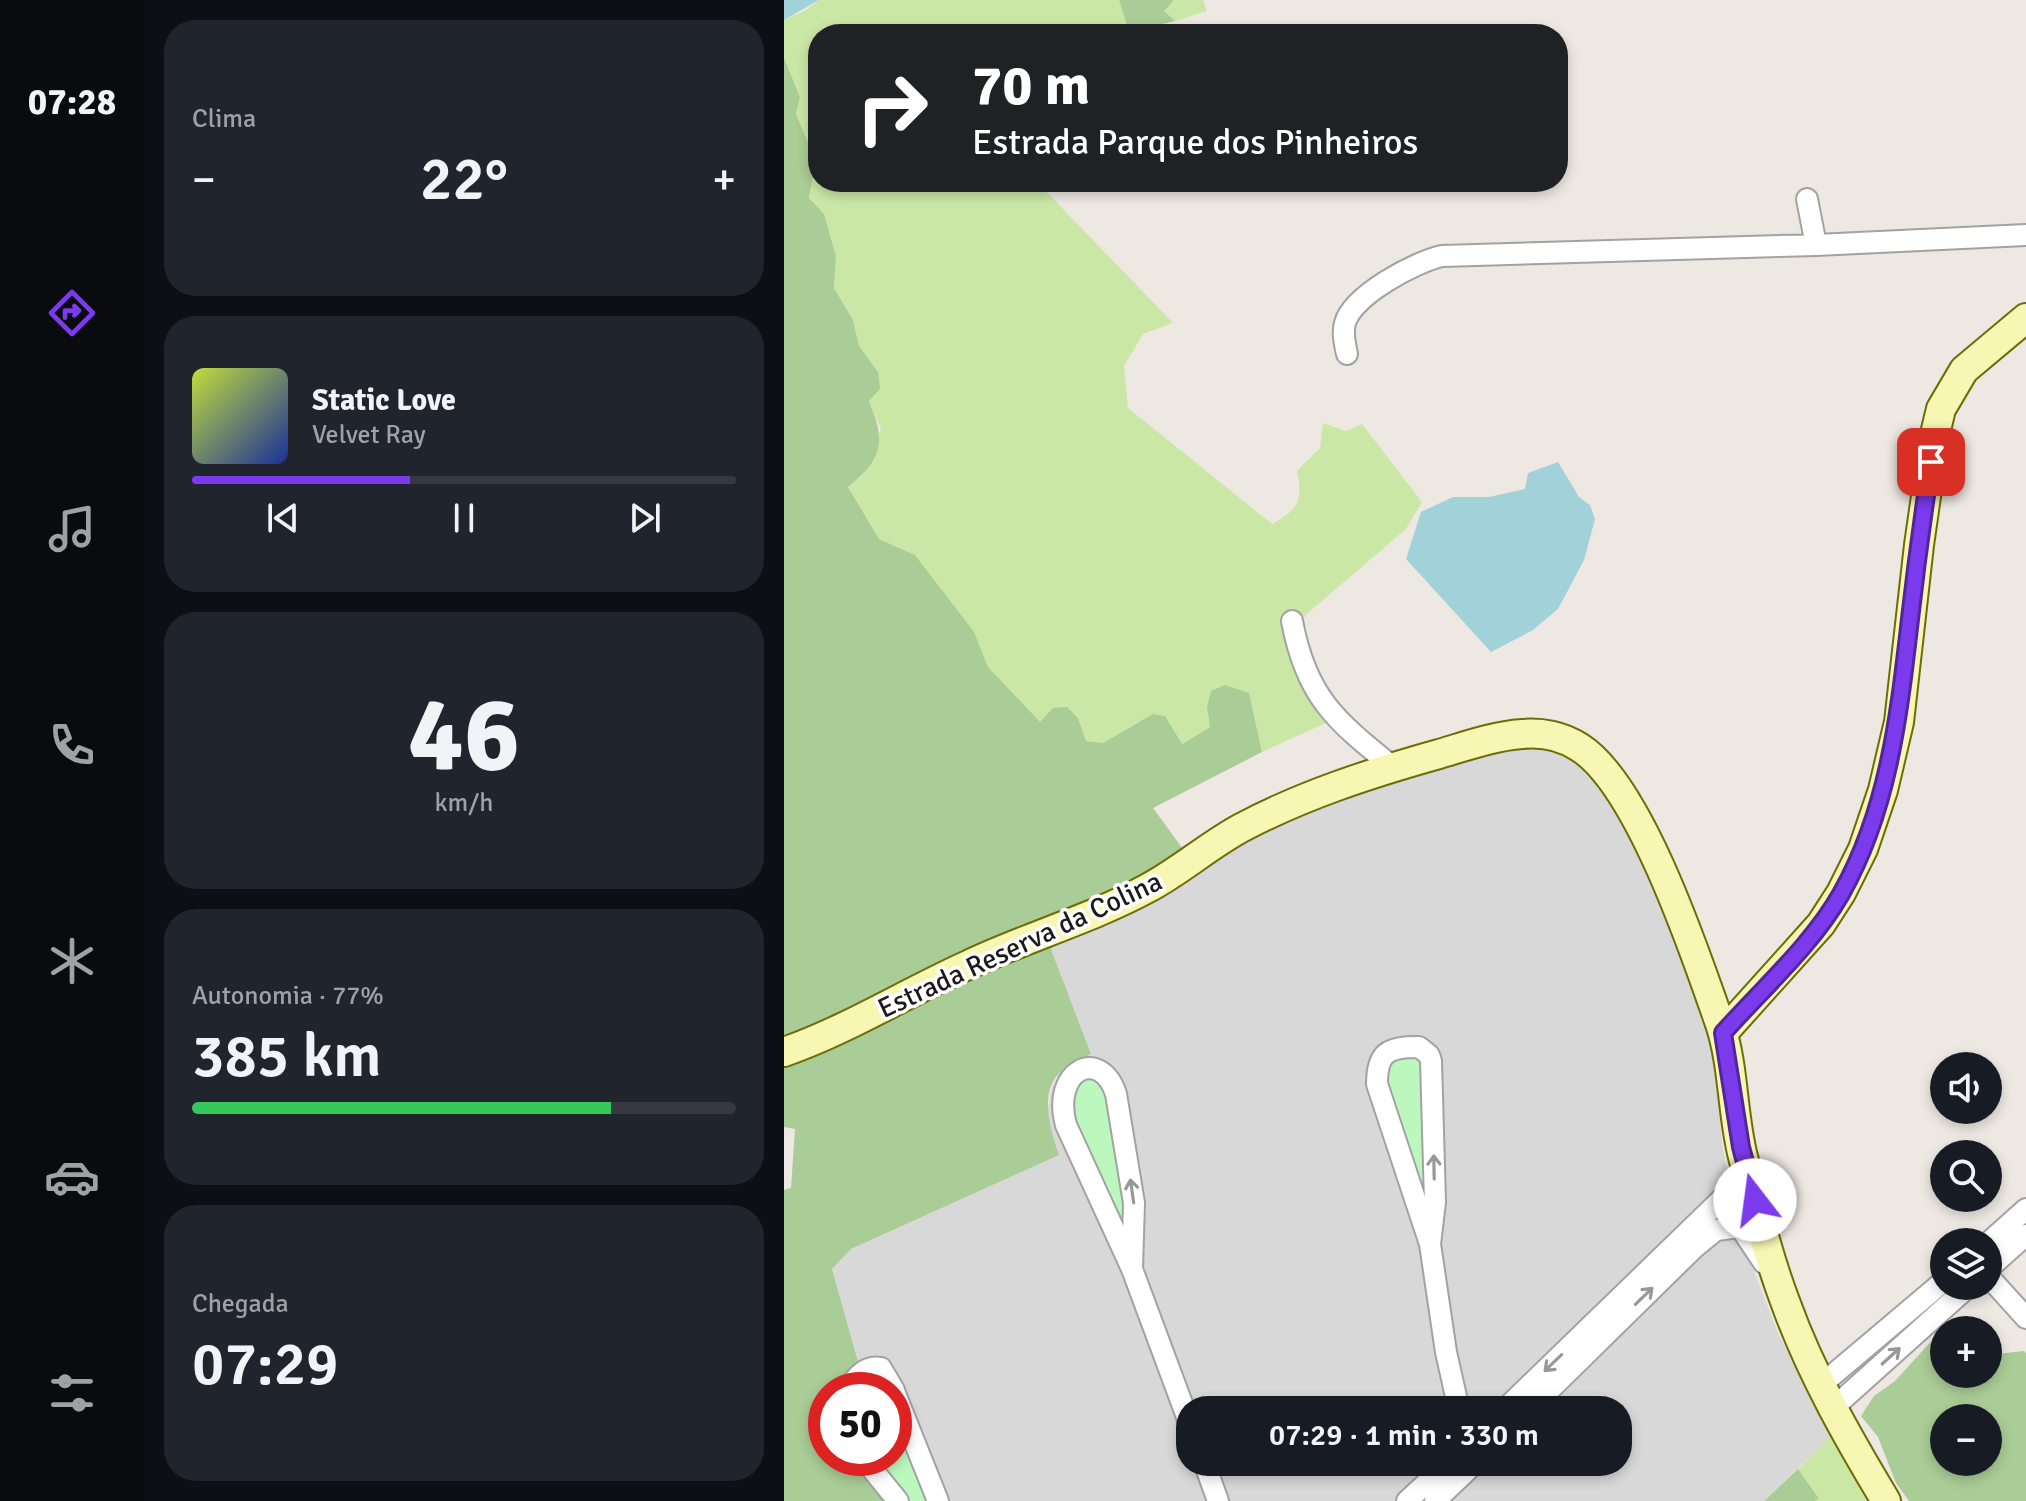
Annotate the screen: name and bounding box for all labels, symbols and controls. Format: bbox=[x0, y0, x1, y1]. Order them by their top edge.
text: 70 m bbox=[972, 51, 1090, 120]
icon: right bbox=[840, 56, 944, 160]
text: 07:28 bbox=[28, 80, 116, 125]
text: Clima bbox=[192, 103, 256, 135]
text: Estrada Parque dos Pinheiros bbox=[972, 120, 1418, 165]
text: 22° bbox=[420, 143, 508, 217]
text: − bbox=[192, 153, 216, 207]
text: + bbox=[712, 153, 736, 207]
icon: directions bbox=[44, 285, 100, 341]
text: Static Love bbox=[312, 382, 456, 419]
text: Velvet Ray bbox=[312, 419, 426, 451]
pin bbox=[1897, 428, 1965, 496]
icon: arrive bbox=[1909, 440, 1953, 484]
icon: previous bbox=[261, 496, 305, 540]
icon: pause bbox=[442, 496, 486, 540]
icon: next bbox=[623, 496, 667, 540]
icon: music bbox=[44, 501, 100, 557]
text: 46 bbox=[408, 671, 520, 799]
icon: phone bbox=[44, 717, 100, 773]
text: km/h bbox=[435, 787, 493, 819]
street label: Estrada Reserva da Colina bbox=[872, 864, 1168, 1026]
icon: climate bbox=[44, 933, 100, 989]
text: Autonomia · 77% bbox=[192, 980, 384, 1012]
text: 385 km bbox=[192, 1020, 381, 1094]
map controls bbox=[1930, 1052, 2002, 1476]
button: sound bbox=[1930, 1052, 2002, 1124]
button: search bbox=[1930, 1140, 2002, 1212]
icon: car bbox=[44, 1149, 100, 1205]
one-way arrow bbox=[1426, 1154, 1442, 1181]
position arrow bbox=[1713, 1158, 1797, 1242]
one-way arrow bbox=[1124, 1179, 1139, 1204]
button: layers bbox=[1930, 1228, 2002, 1300]
one-way arrow bbox=[1634, 1287, 1654, 1306]
text: Chegada bbox=[192, 1288, 289, 1320]
button: + bbox=[1930, 1316, 2002, 1388]
text: 07:29 bbox=[192, 1328, 339, 1402]
one-way arrow bbox=[1880, 1347, 1900, 1365]
one-way arrow bbox=[1543, 1354, 1563, 1373]
icon: filters bbox=[44, 1365, 100, 1421]
speed limit sign: 50 bbox=[808, 1372, 912, 1476]
button: − bbox=[1930, 1404, 2002, 1476]
text: 07:29 · 1 min · 330 m bbox=[1269, 1417, 1539, 1454]

